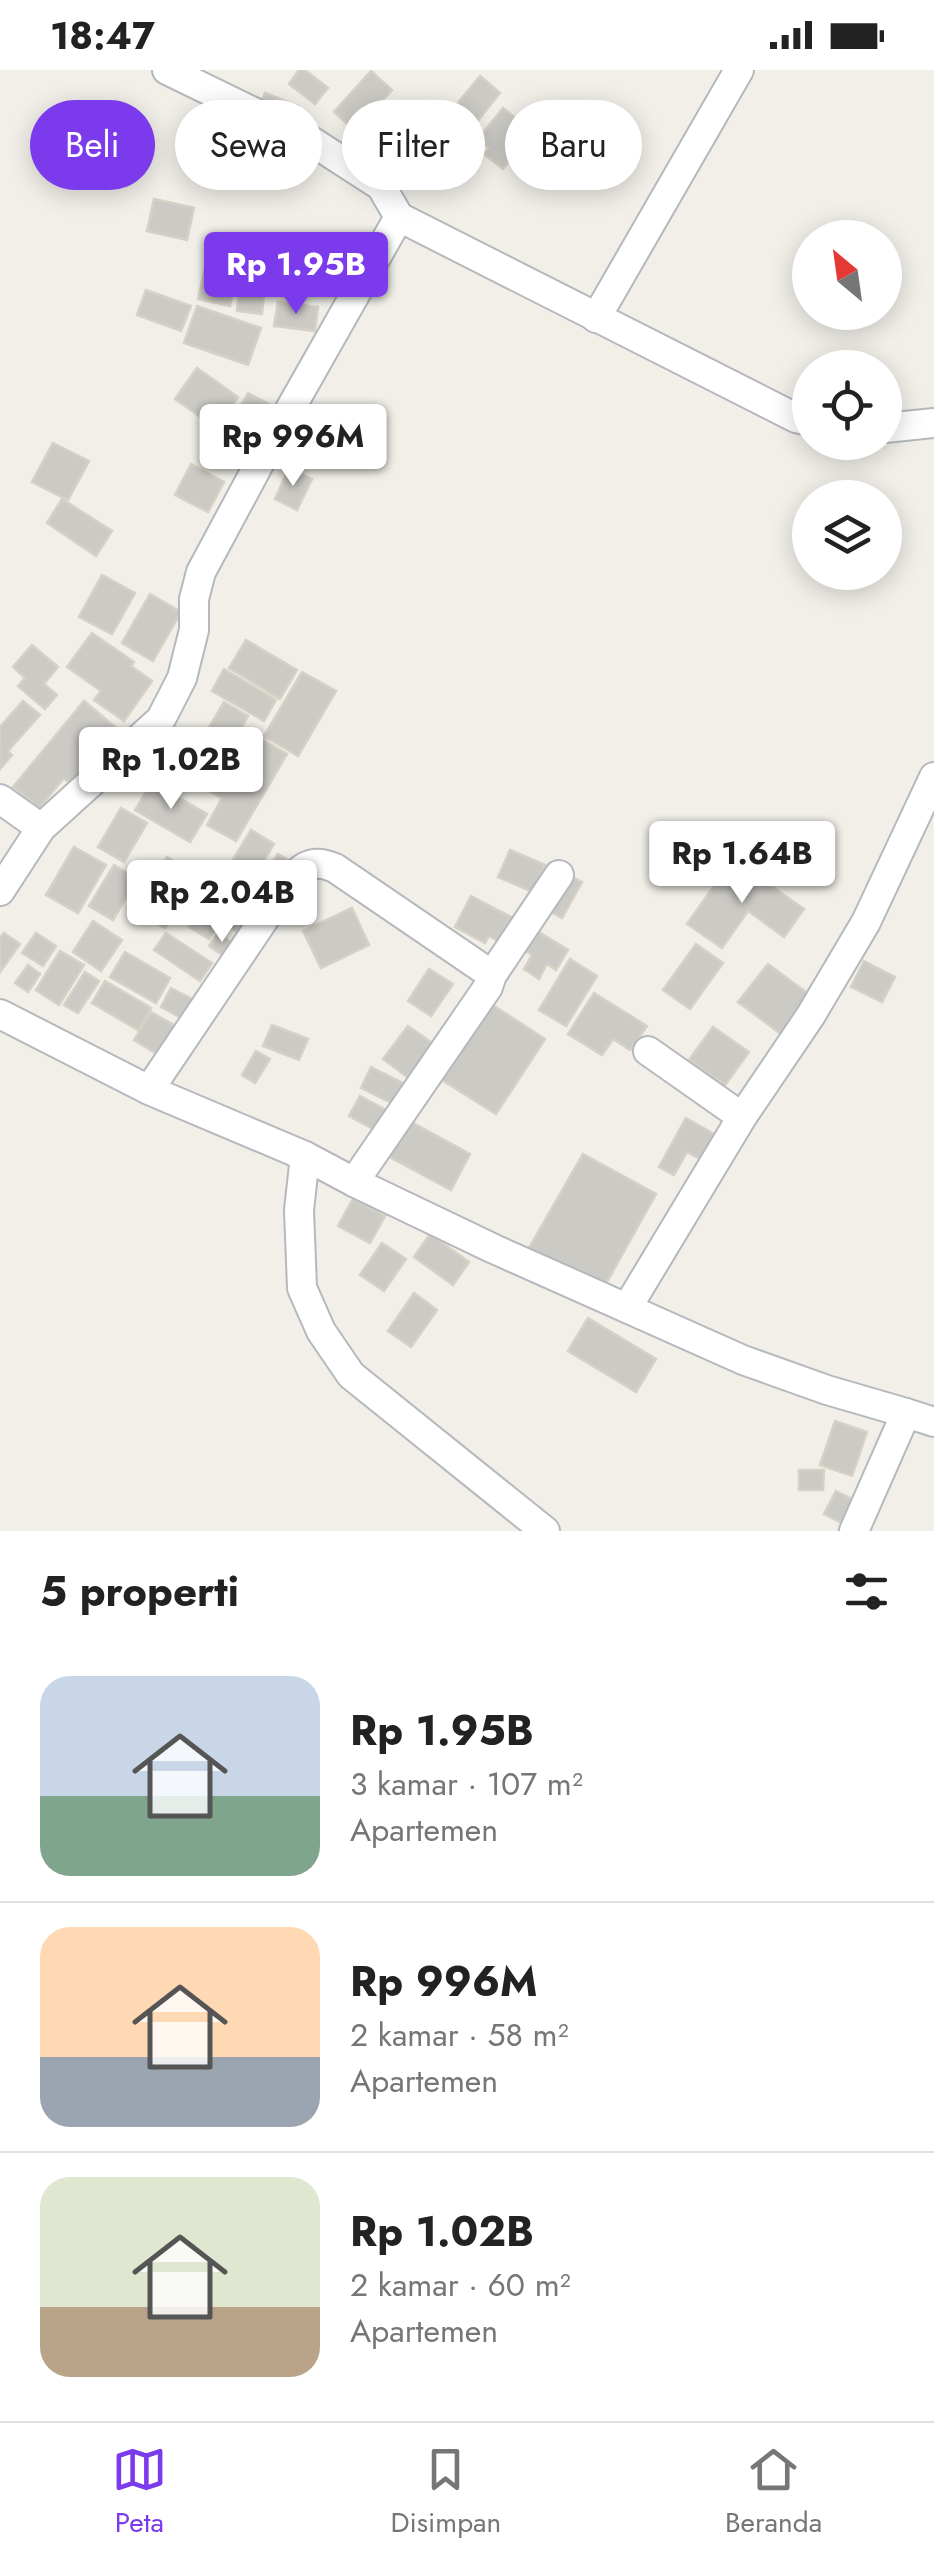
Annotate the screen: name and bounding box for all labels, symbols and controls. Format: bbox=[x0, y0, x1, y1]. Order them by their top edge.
text: 18:47 bbox=[50, 8, 155, 63]
chip: Beli bbox=[30, 100, 155, 190]
chip: Sewa bbox=[175, 100, 322, 190]
chip: Filter bbox=[342, 100, 485, 190]
chip: Baru bbox=[505, 100, 642, 190]
north arrow bbox=[792, 220, 902, 330]
map controls bbox=[792, 220, 902, 590]
pin: Rp 1.95B bbox=[193, 232, 399, 317]
text: Rp 1.95B bbox=[226, 241, 366, 287]
button: locate bbox=[792, 350, 902, 460]
pin: Rp 996M bbox=[201, 404, 385, 489]
text: Rp 996M bbox=[222, 413, 364, 459]
button: layers bbox=[792, 480, 902, 590]
pin: Rp 1.02B bbox=[68, 727, 274, 812]
text: Rp 1.02B bbox=[101, 736, 241, 782]
pin: Rp 1.64B bbox=[639, 821, 845, 906]
text: Rp 1.64B bbox=[671, 830, 813, 876]
pin: Rp 2.04B bbox=[119, 860, 325, 945]
text: Rp 2.04B bbox=[149, 869, 295, 915]
text: 5 properti bbox=[40, 1561, 239, 1622]
icon: filters bbox=[839, 1564, 894, 1619]
text: Rp 1.95B bbox=[350, 1700, 534, 1761]
icon: home bbox=[120, 1716, 240, 1836]
text: 3 kamar · 107 m² bbox=[350, 1761, 583, 1807]
text: Apartemen bbox=[350, 1807, 498, 1853]
text: Rp 996M bbox=[350, 1951, 537, 2012]
icon: home bbox=[120, 1967, 240, 2087]
text: 2 kamar · 58 m² bbox=[350, 2012, 569, 2058]
text: Apartemen bbox=[350, 2058, 498, 2104]
text: Rp 1.02B bbox=[350, 2201, 534, 2262]
icon: home bbox=[120, 2217, 240, 2337]
text: 2 kamar · 60 m² bbox=[350, 2262, 571, 2308]
text: Apartemen bbox=[350, 2308, 498, 2354]
tab: Peta bbox=[112, 2442, 167, 2543]
tab: Disimpan bbox=[390, 2442, 501, 2543]
tab: Beranda bbox=[725, 2442, 822, 2543]

